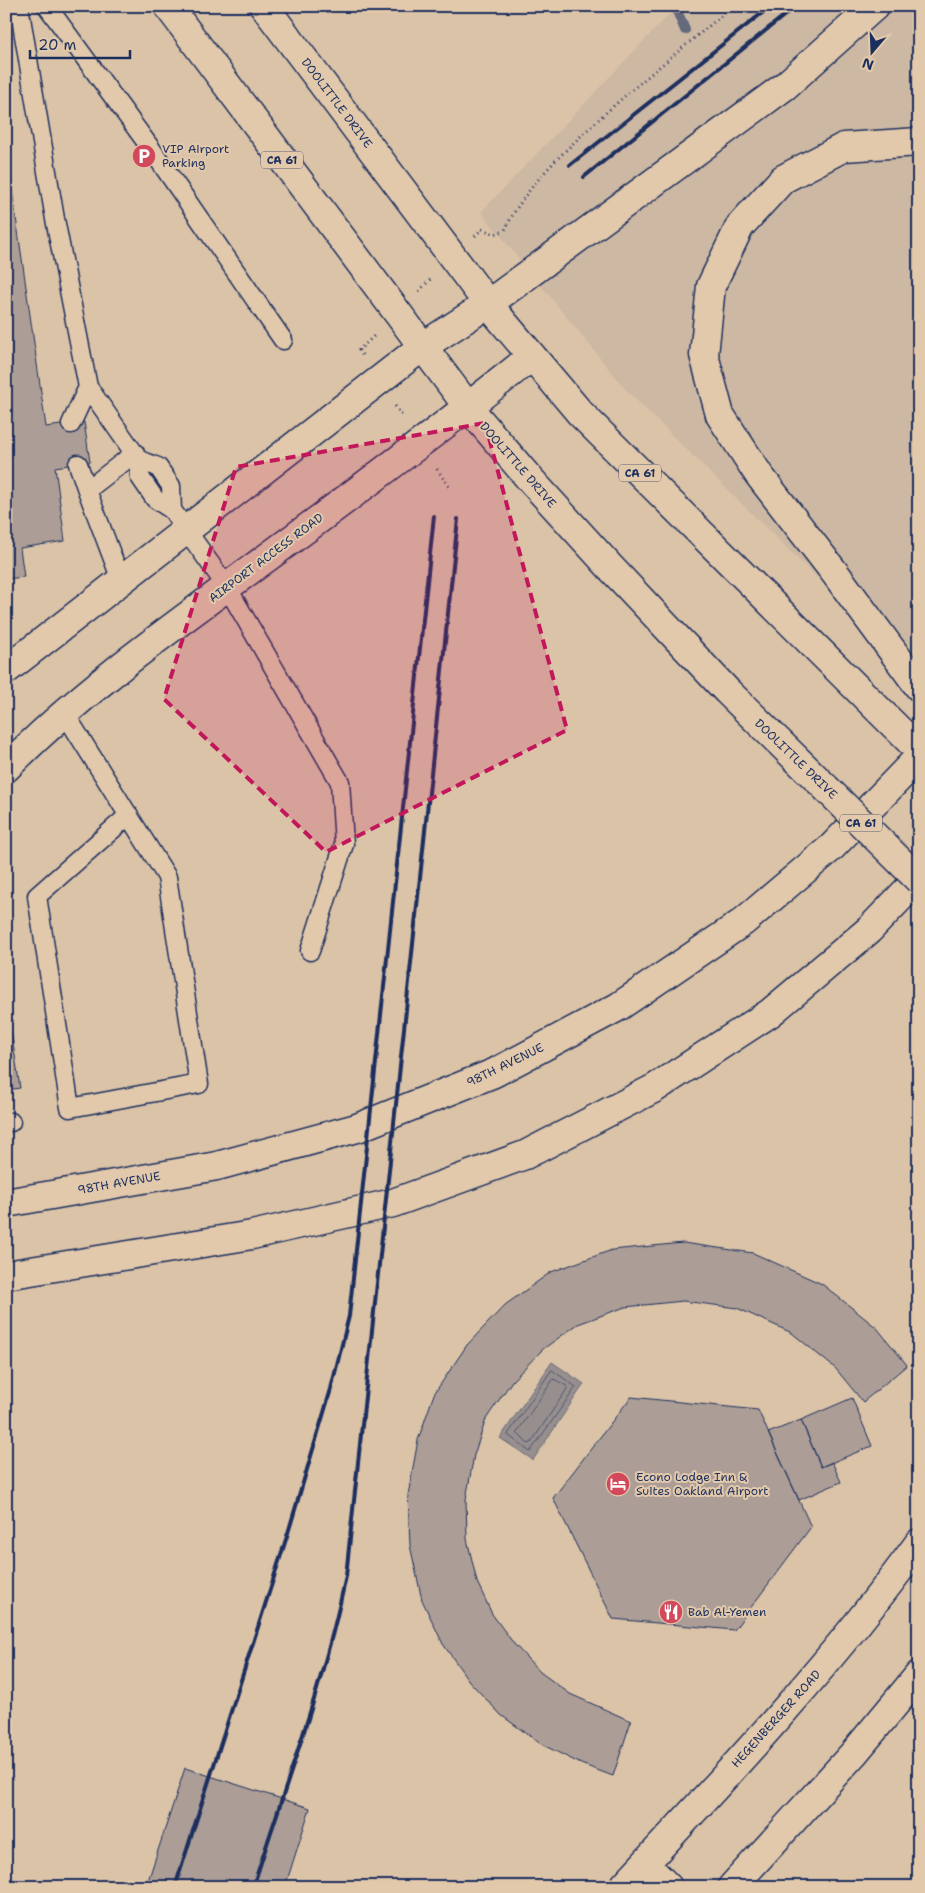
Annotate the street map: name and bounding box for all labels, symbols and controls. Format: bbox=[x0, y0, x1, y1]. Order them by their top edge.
scale bar bbox=[30, 28, 130, 60]
north arrow bbox=[848, 28, 898, 78]
text: 20 m bbox=[38, 35, 77, 55]
text: N bbox=[860, 54, 876, 75]
street label: DOOLITTLE DRIVE bbox=[298, 55, 376, 151]
place label: VIP Airport Parking bbox=[162, 141, 229, 171]
parking icon: VIP Airport Parking bbox=[131, 143, 157, 169]
road number: CA 61 bbox=[261, 152, 303, 168]
street label: DOOLITTLE DRIVE bbox=[476, 419, 560, 511]
road number: CA 61 bbox=[619, 464, 661, 482]
street label: AIRPORT ACCESS ROAD bbox=[206, 510, 326, 606]
street label: DOOLITTLE DRIVE bbox=[751, 715, 841, 803]
road number: CA 61 bbox=[840, 814, 882, 831]
street label: 98TH AVENUE bbox=[464, 1039, 546, 1091]
street label: 98TH AVENUE bbox=[76, 1168, 162, 1198]
place label: Econo Lodge Inn & Suites Oakland Airport bbox=[636, 1469, 769, 1499]
hotel icon: Econo Lodge Inn & Suites Oakland Airport bbox=[605, 1471, 631, 1497]
restaurant icon: Bab Al-Yemen bbox=[658, 1599, 684, 1625]
place label: Bab Al-Yemen bbox=[688, 1604, 766, 1620]
street label: HEGENBERGER ROAD bbox=[728, 1667, 824, 1771]

